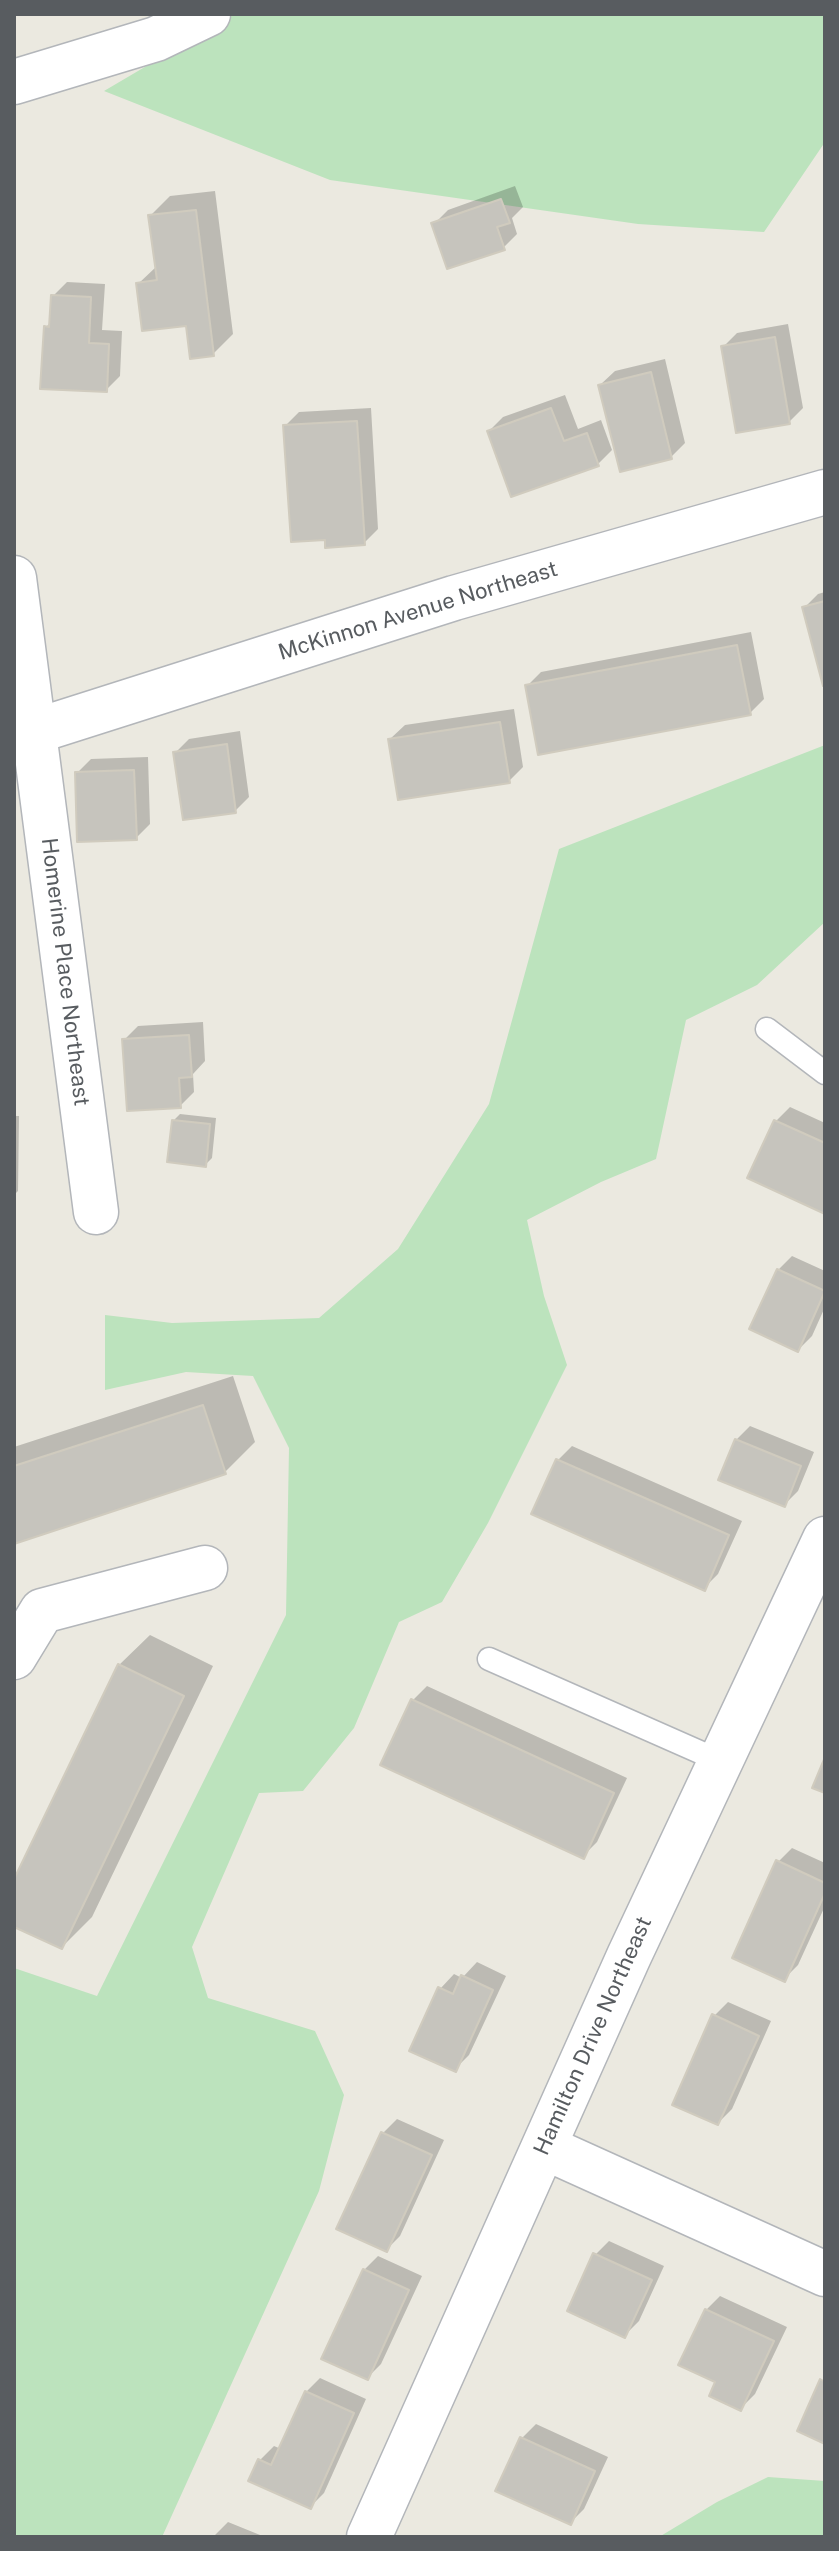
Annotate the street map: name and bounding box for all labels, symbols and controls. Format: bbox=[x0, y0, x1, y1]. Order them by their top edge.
street label: McKinnon Avenue Northeast bbox=[275, 556, 561, 666]
street label: Homerine Place Northeast bbox=[35, 836, 95, 1108]
street label: Hamilton Drive Northeast bbox=[528, 1913, 658, 2159]

